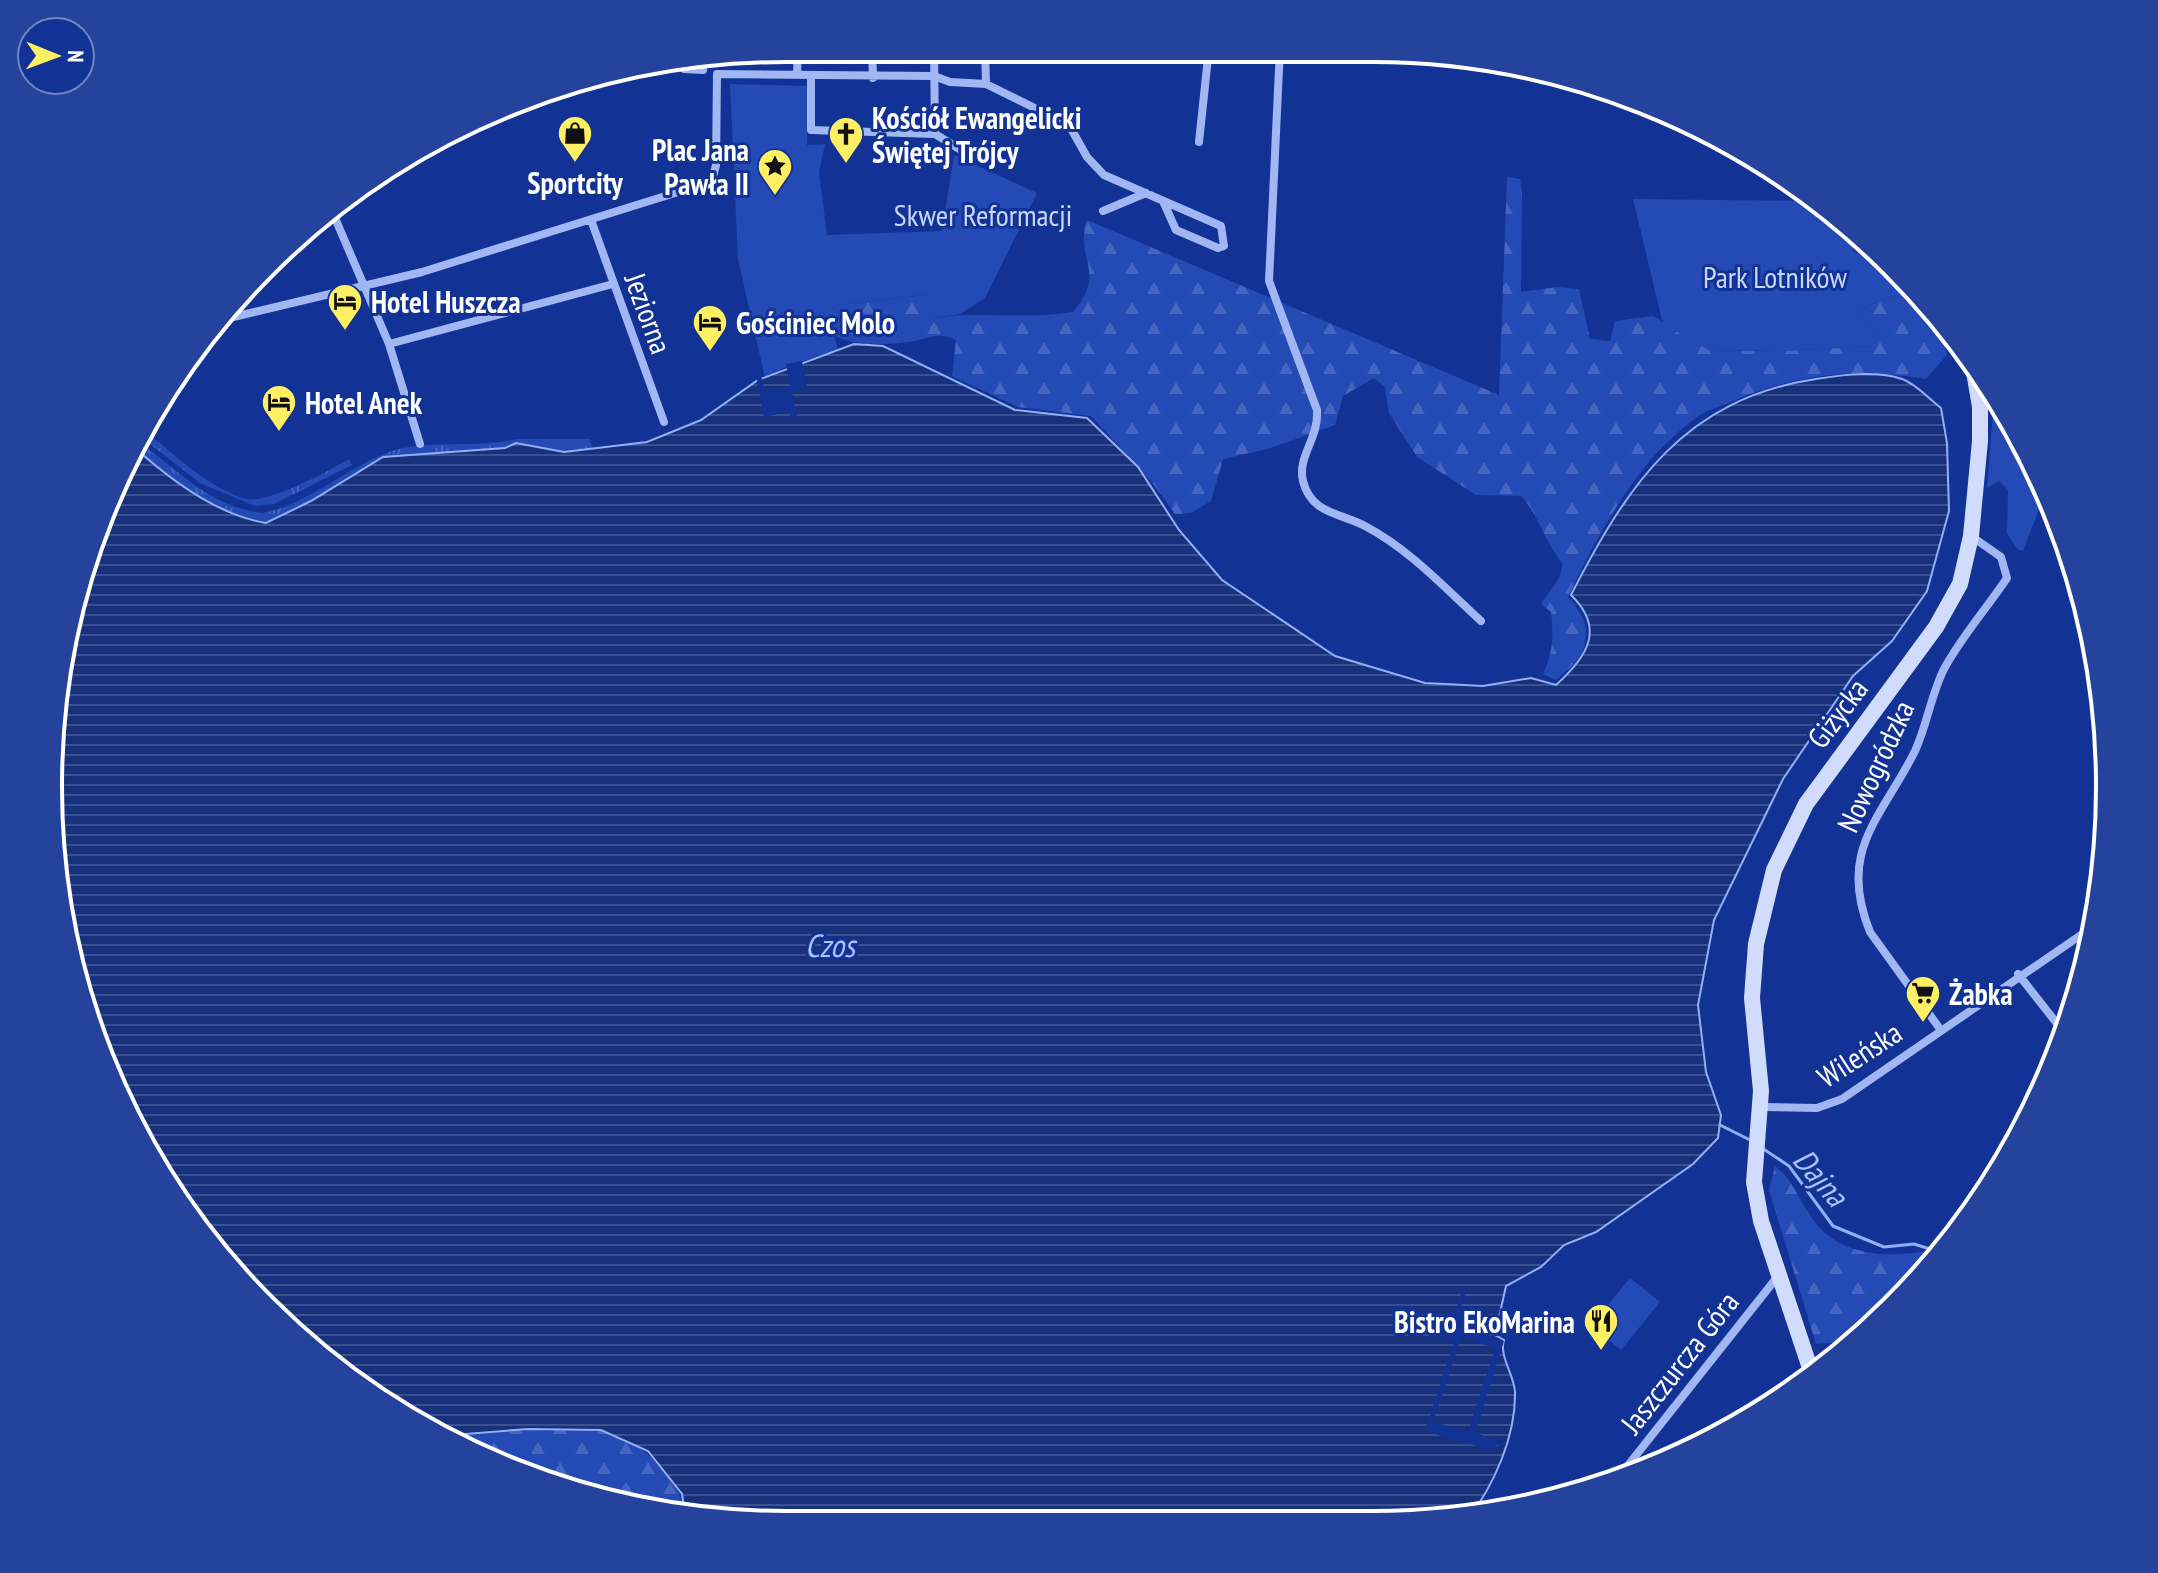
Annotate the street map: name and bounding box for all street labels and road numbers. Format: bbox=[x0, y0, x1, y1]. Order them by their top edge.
street label: Jeziorna bbox=[616, 266, 682, 359]
street label: Giżycka bbox=[1798, 670, 1876, 756]
street label: Nowogródzka bbox=[1828, 694, 1922, 838]
street label: Wileńska bbox=[1809, 1012, 1909, 1096]
street label: Jaszczurcza Góra bbox=[1611, 1283, 1747, 1442]

